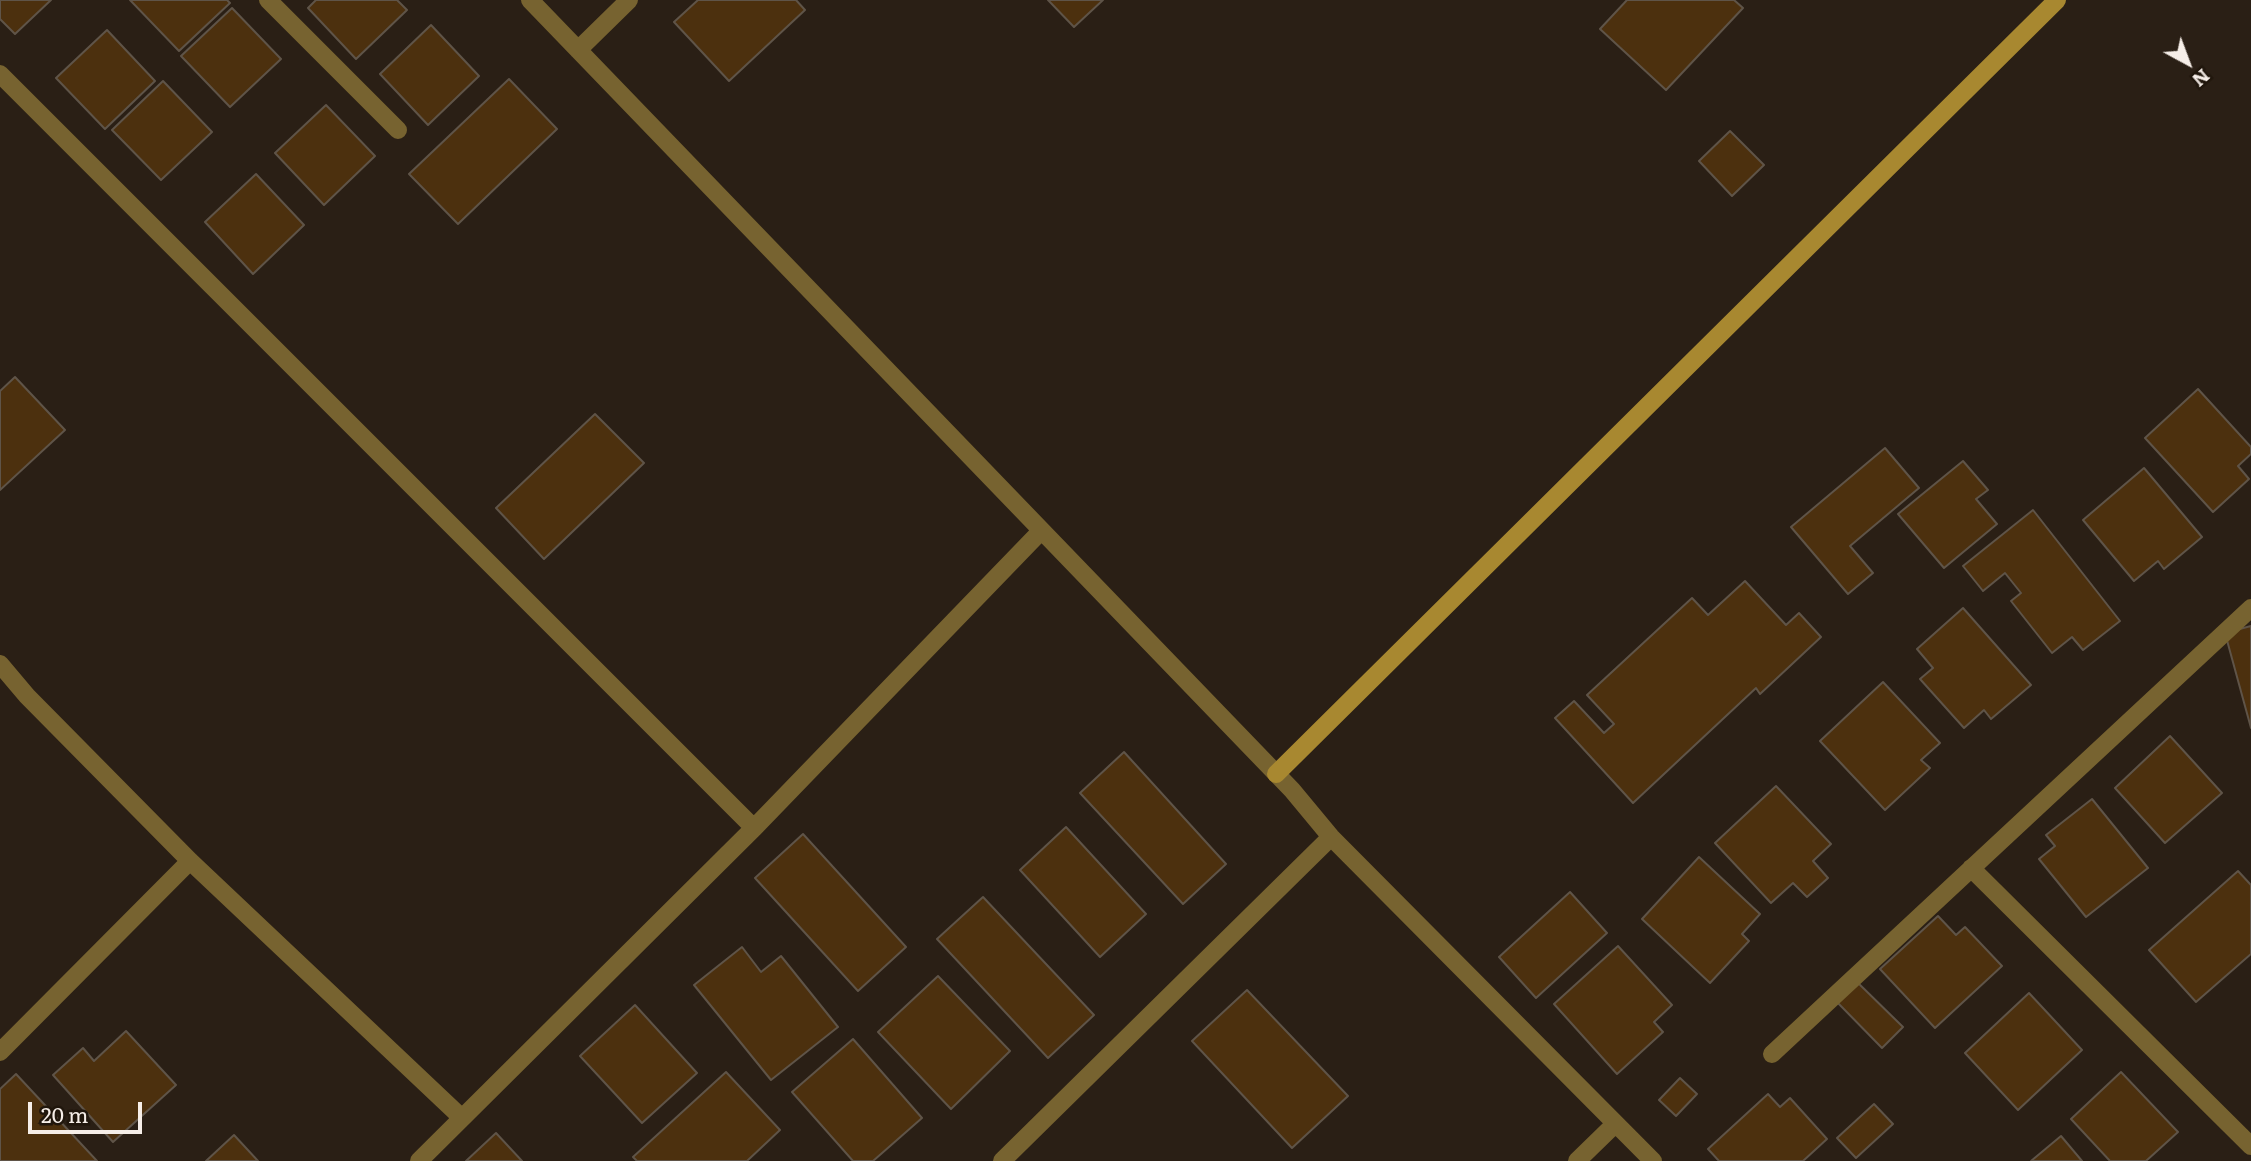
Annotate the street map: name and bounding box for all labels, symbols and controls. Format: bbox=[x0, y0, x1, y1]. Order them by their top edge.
north arrow bbox=[2153, 28, 2223, 98]
text: N bbox=[2187, 63, 2217, 95]
scale bar bbox=[32, 1088, 145, 1132]
text: 20 m bbox=[41, 1098, 88, 1129]

